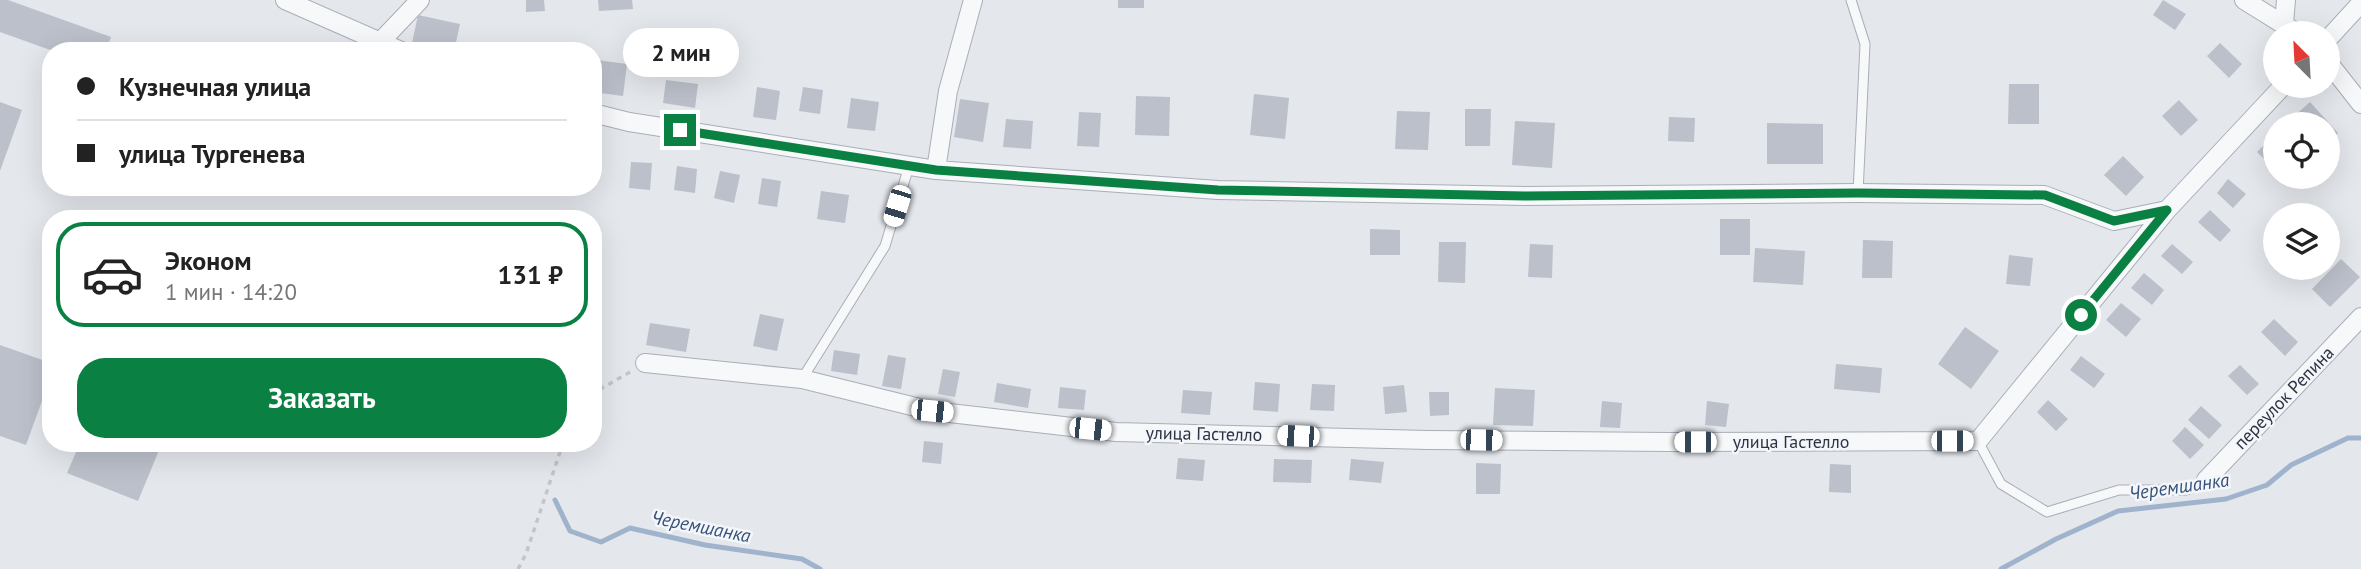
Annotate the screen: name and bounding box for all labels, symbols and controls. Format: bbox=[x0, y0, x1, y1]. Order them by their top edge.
north arrow bbox=[2263, 21, 2340, 98]
map controls bbox=[2263, 21, 2340, 280]
callout: 2 мин bbox=[622, 29, 738, 78]
text: 2 мин bbox=[651, 38, 711, 67]
text: Кузнечная улица bbox=[119, 70, 311, 103]
button: locate bbox=[2263, 112, 2340, 189]
route end bbox=[664, 114, 696, 146]
text: улица Тургенева bbox=[119, 137, 305, 170]
car bbox=[881, 183, 914, 229]
button: layers bbox=[2263, 203, 2340, 280]
icon: car bbox=[81, 243, 144, 306]
text: Эконом bbox=[165, 244, 252, 277]
text: 131 ₽ bbox=[497, 258, 563, 291]
text: 1 мин · 14:20 bbox=[165, 277, 297, 306]
route start bbox=[2065, 299, 2097, 331]
street label: переулок Репина bbox=[2229, 341, 2339, 454]
button: Заказать bbox=[77, 358, 567, 438]
car bbox=[911, 398, 954, 424]
car bbox=[1069, 416, 1112, 442]
street label: улица Гастелло bbox=[1145, 421, 1263, 446]
car bbox=[1277, 425, 1320, 447]
car bbox=[1460, 429, 1503, 451]
street label: улица Гастелло bbox=[1733, 430, 1849, 453]
car bbox=[1932, 431, 1974, 452]
car bbox=[1675, 432, 1717, 453]
water label: Черемшанка bbox=[2127, 467, 2231, 505]
water label: Черемшанка bbox=[649, 505, 754, 548]

